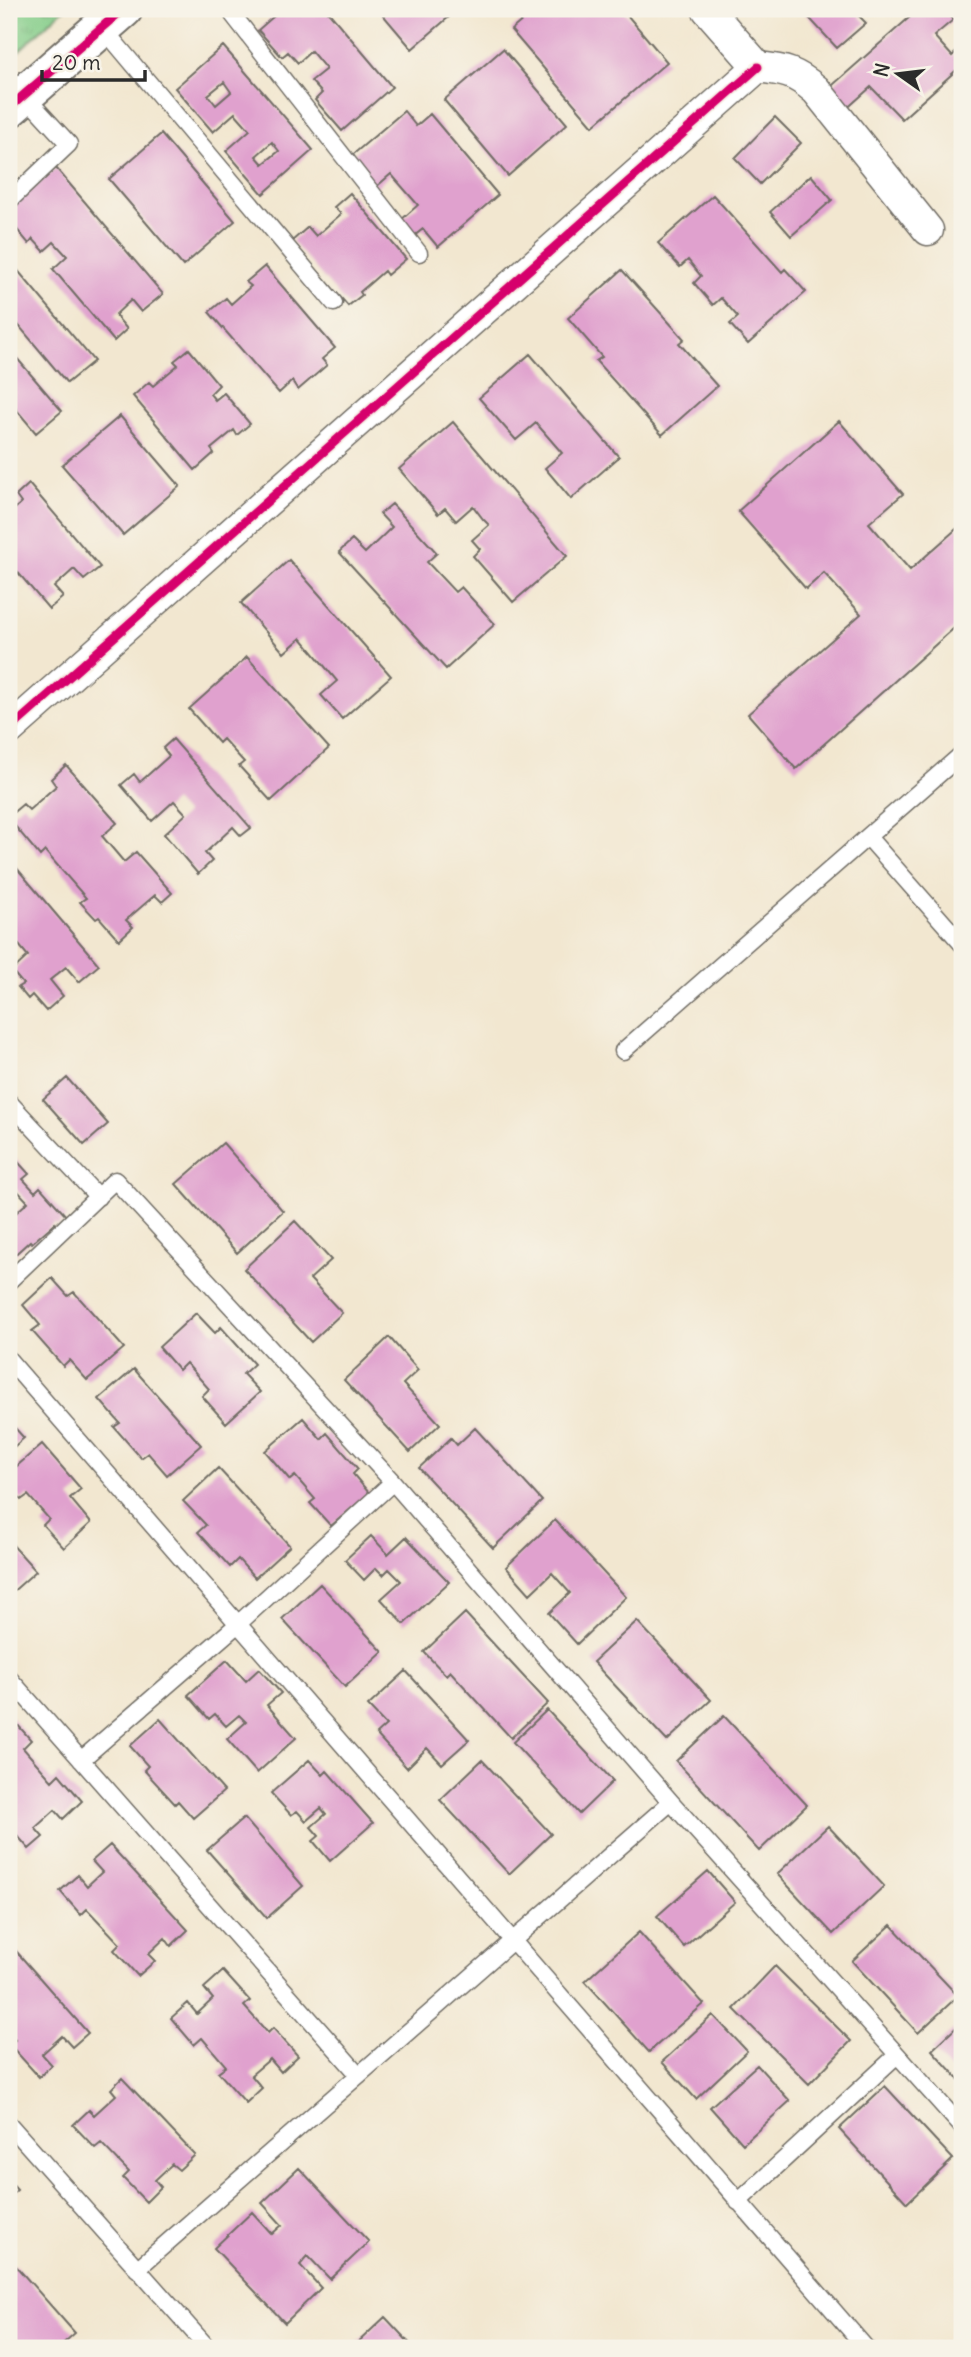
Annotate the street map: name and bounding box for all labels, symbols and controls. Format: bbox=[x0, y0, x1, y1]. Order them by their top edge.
scale bar bbox=[42, 38, 145, 82]
north arrow bbox=[862, 38, 932, 108]
text: 20 m bbox=[52, 49, 101, 76]
text: N bbox=[868, 61, 895, 79]

